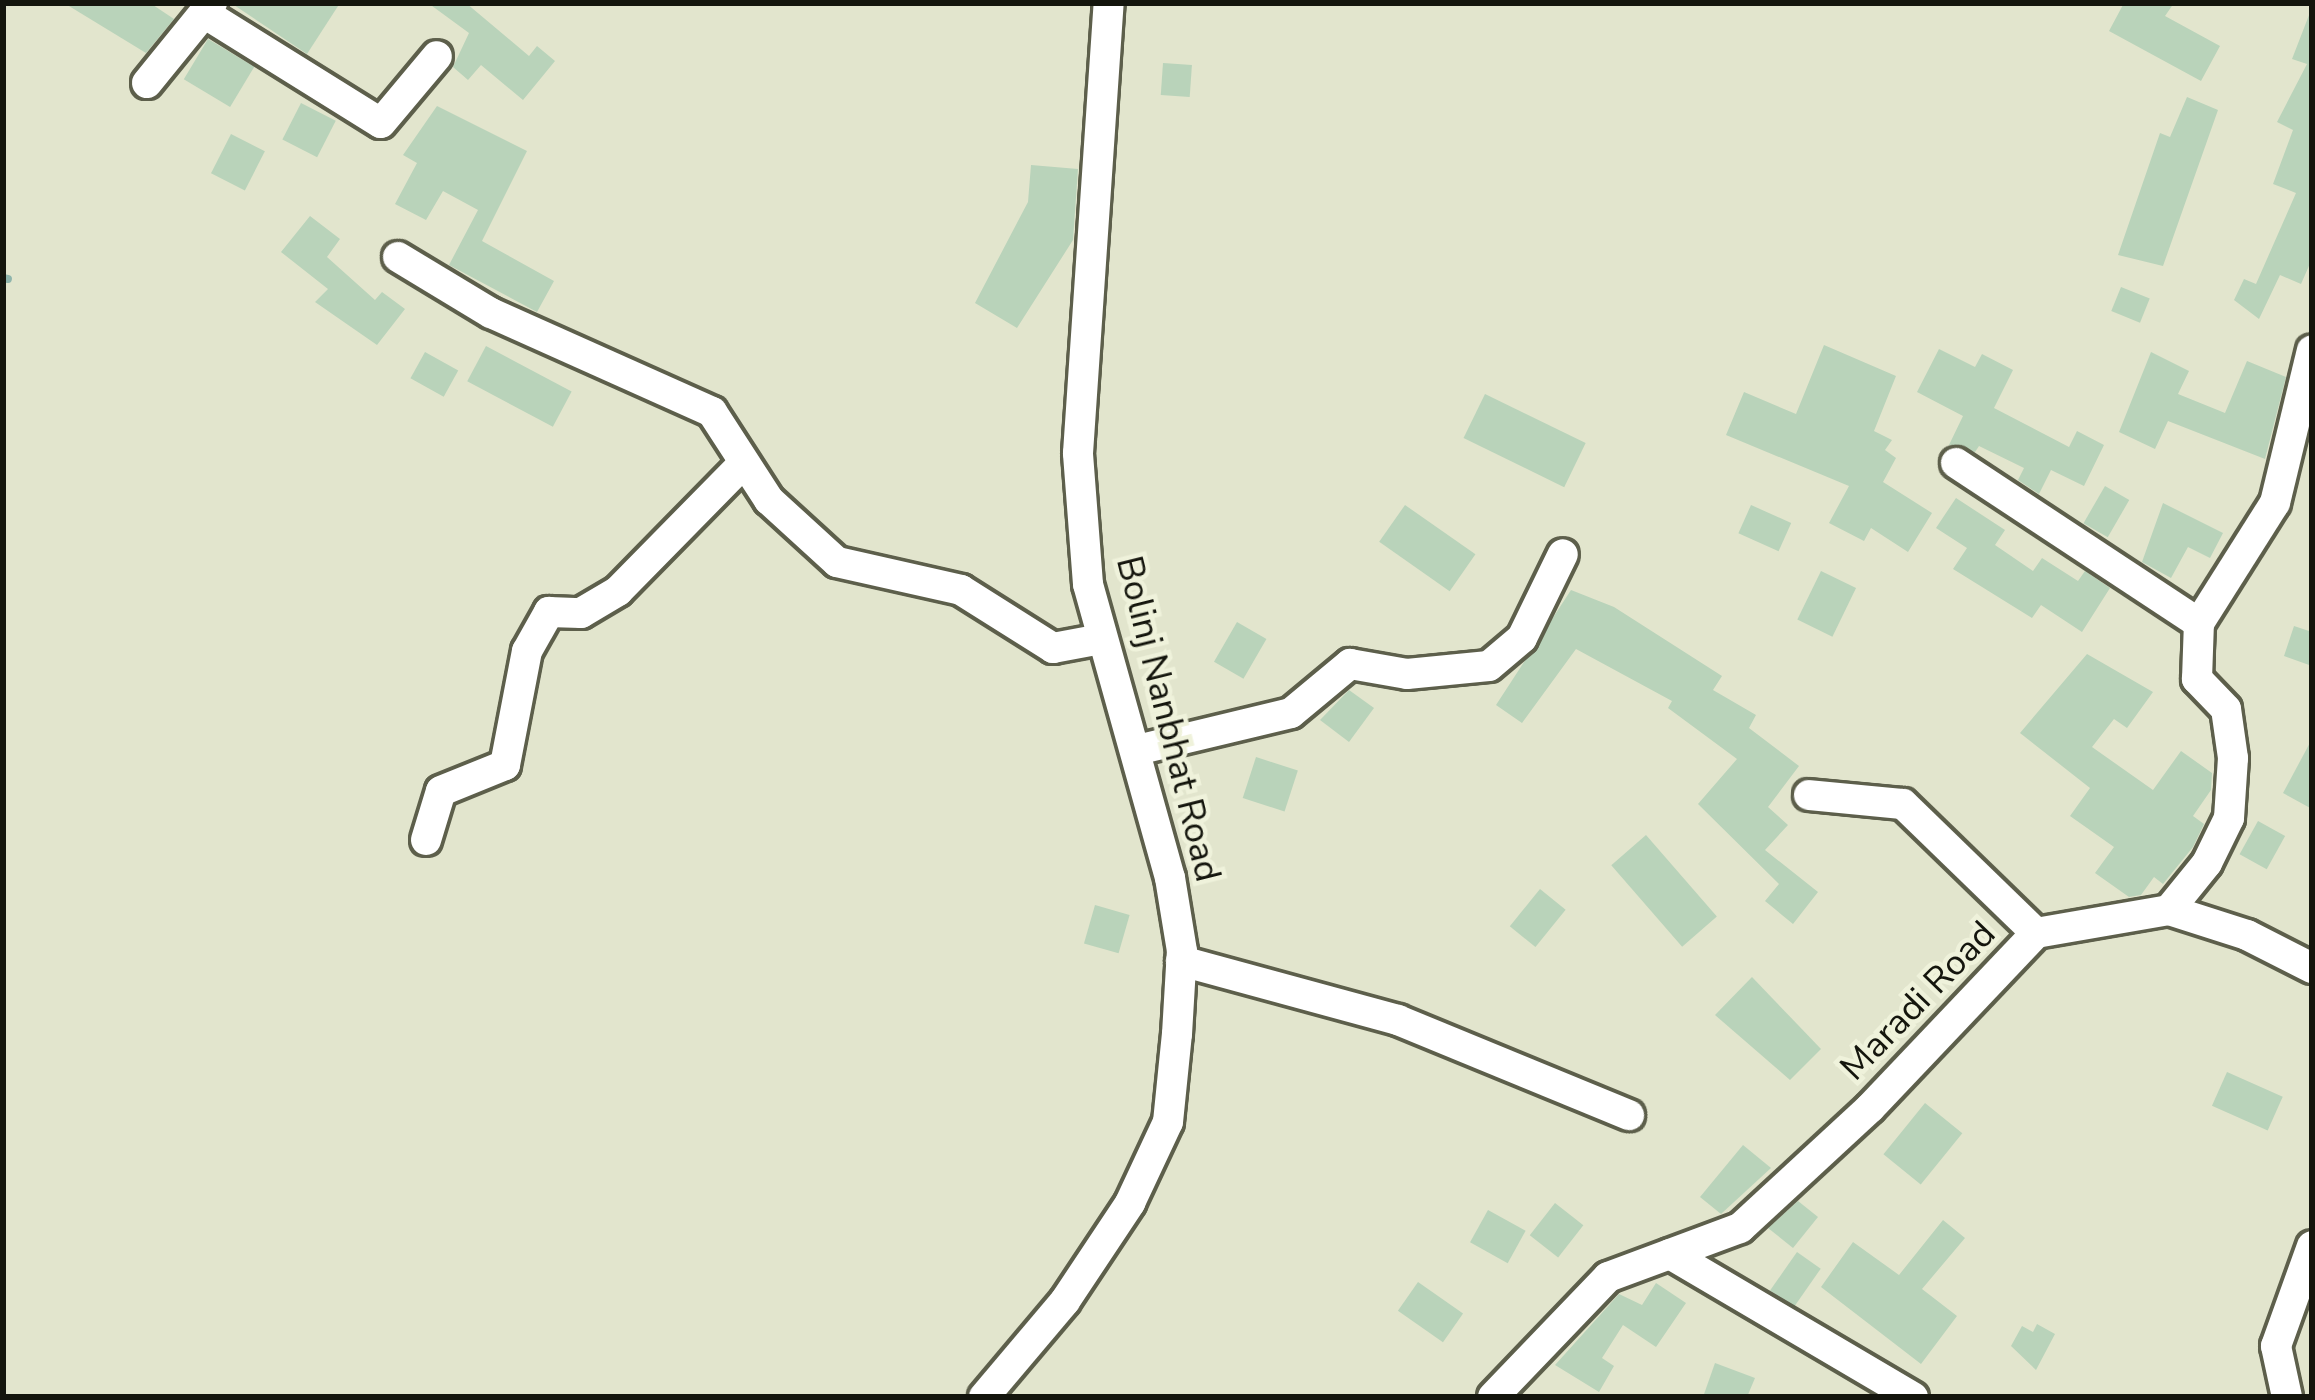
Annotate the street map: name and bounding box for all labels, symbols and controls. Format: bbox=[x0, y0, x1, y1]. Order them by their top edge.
street label: Bolinj Nanbhat Road bbox=[1107, 552, 1229, 886]
street label: Maradi Road bbox=[1832, 913, 2004, 1089]

